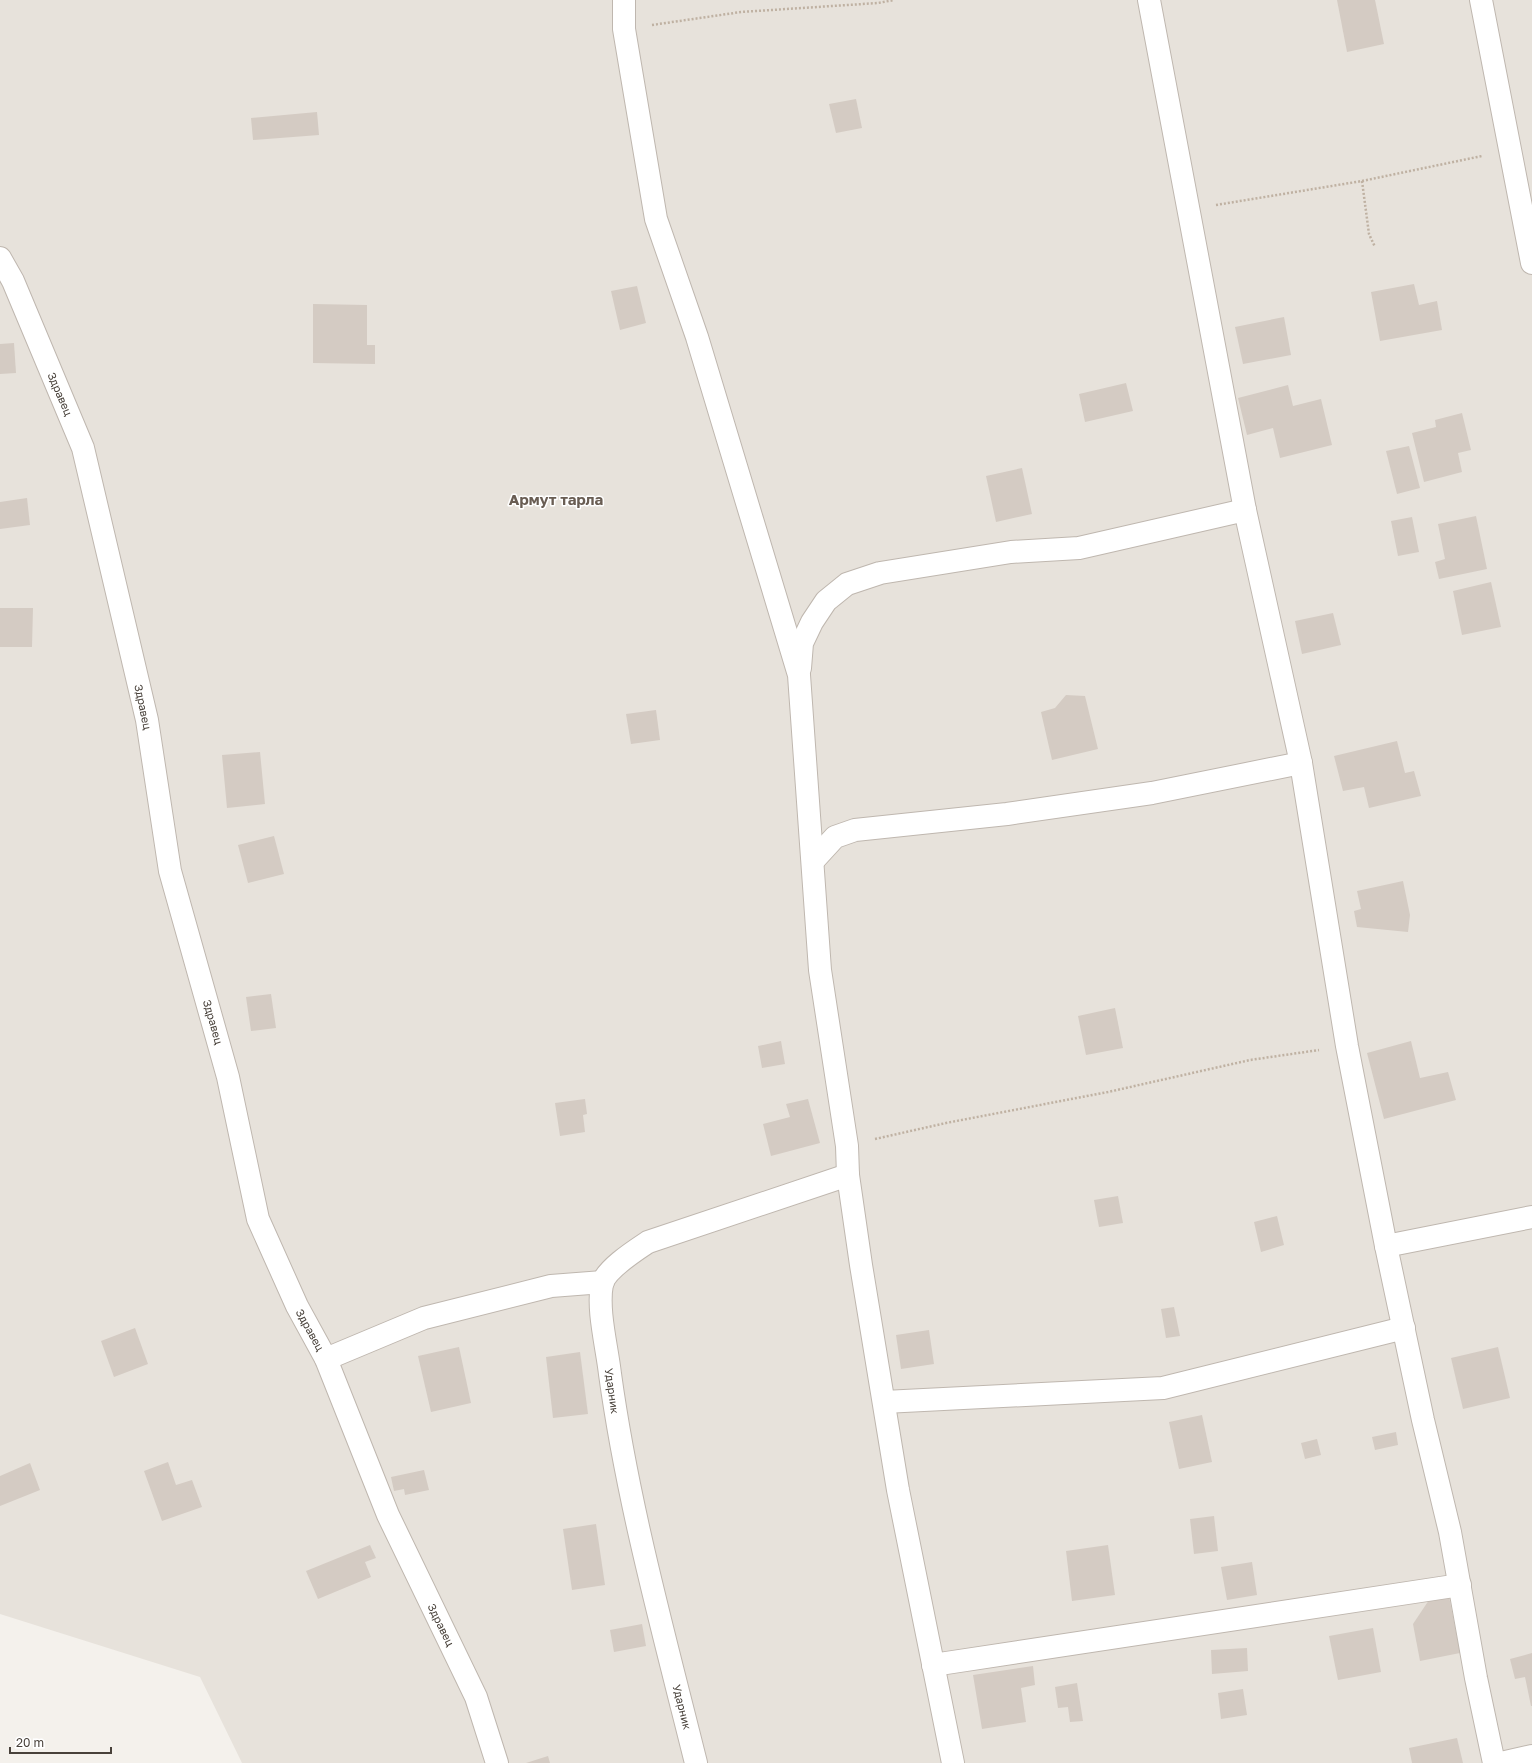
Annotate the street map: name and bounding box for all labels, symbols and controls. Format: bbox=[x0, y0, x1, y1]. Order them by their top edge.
street label: Здравец bbox=[45, 370, 75, 418]
district label: Армут тарла bbox=[509, 490, 603, 508]
street label: Здравец bbox=[132, 683, 155, 731]
street label: Здравец bbox=[201, 998, 226, 1046]
street label: Здравец bbox=[294, 1306, 327, 1353]
street label: Ударник bbox=[603, 1367, 622, 1415]
street label: Здравец bbox=[426, 1601, 457, 1648]
street label: Ударник bbox=[671, 1683, 695, 1731]
scale bar bbox=[10, 1729, 111, 1755]
text: 20 m bbox=[16, 1735, 44, 1750]

